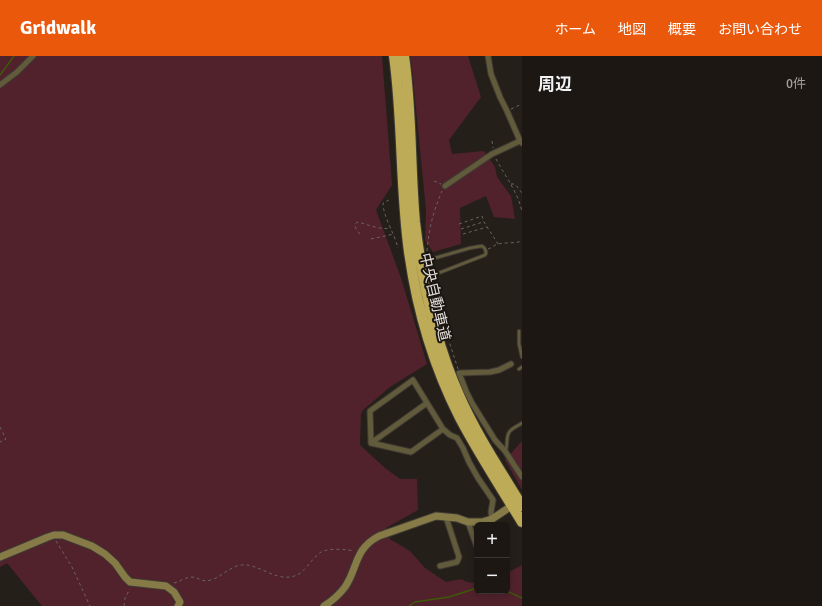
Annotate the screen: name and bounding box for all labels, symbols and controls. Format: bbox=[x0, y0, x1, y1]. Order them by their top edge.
text: Gridwalk bbox=[20, 16, 96, 40]
text: ホーム bbox=[554, 21, 596, 38]
text: 地図 bbox=[618, 21, 646, 38]
text: 概要 bbox=[668, 21, 696, 38]
text: お問い合わせ bbox=[718, 21, 802, 38]
text: 周辺 bbox=[538, 74, 572, 95]
text: 0件 bbox=[786, 76, 806, 92]
street label: 中央自動車道 bbox=[416, 251, 454, 343]
map controls bbox=[474, 522, 510, 594]
button: + bbox=[474, 522, 510, 558]
button: − bbox=[474, 558, 510, 594]

